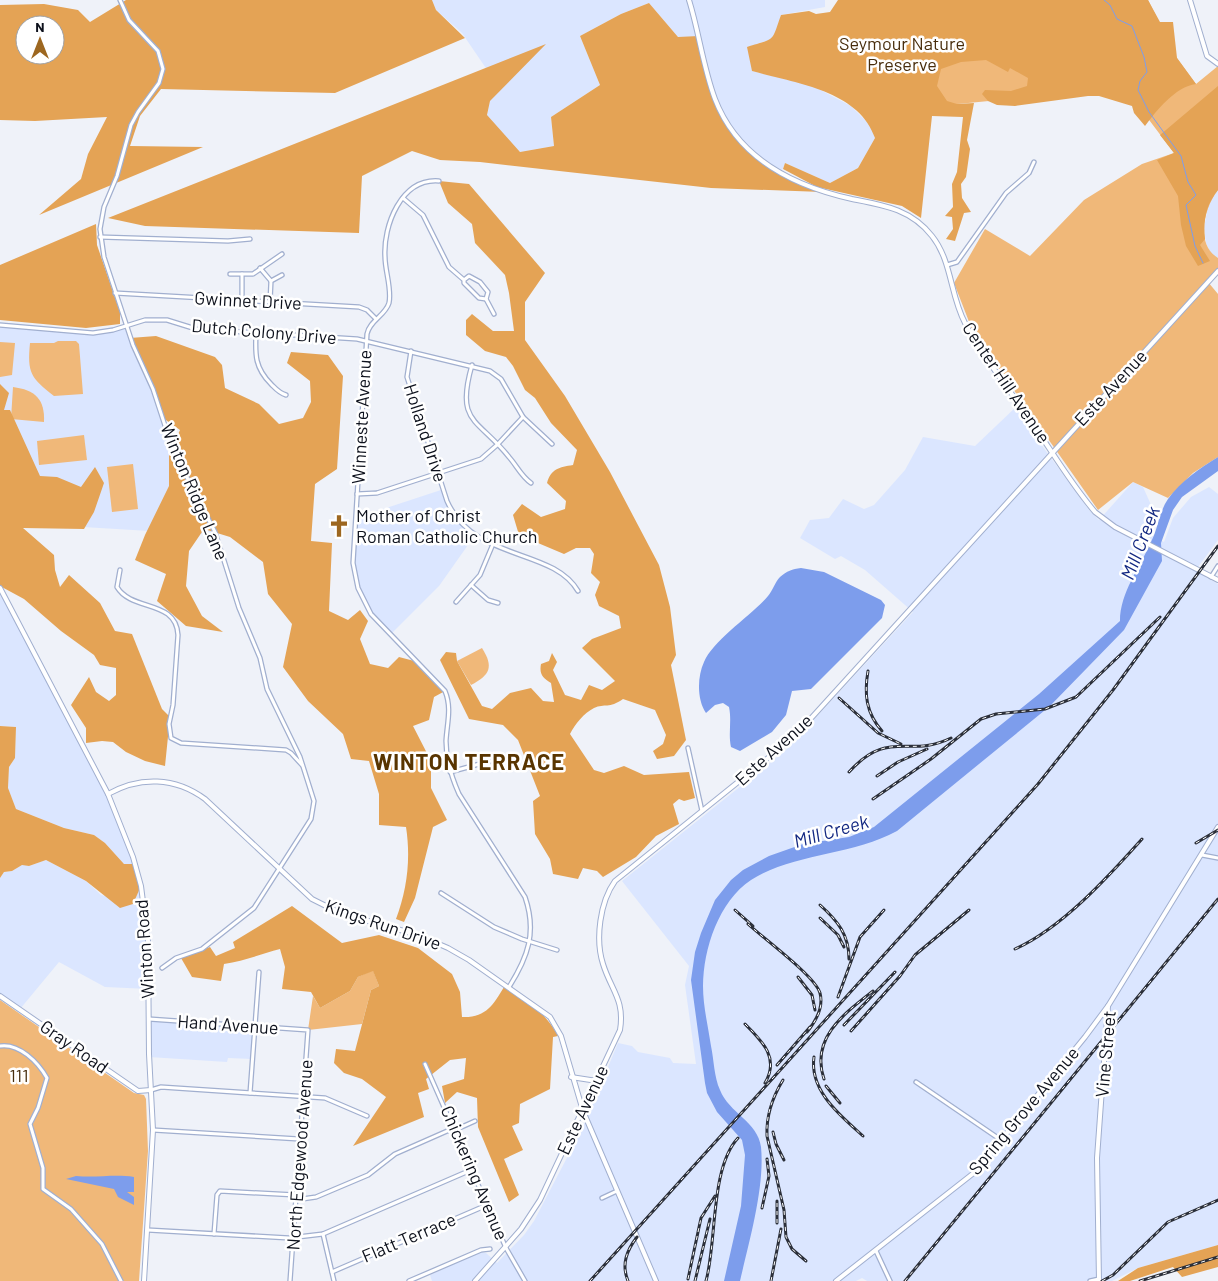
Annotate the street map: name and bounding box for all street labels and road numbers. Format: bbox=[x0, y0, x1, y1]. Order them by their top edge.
street label: Gwinnet Drive bbox=[194, 286, 302, 314]
street label: Dutch Colony Drive bbox=[191, 314, 338, 348]
street label: Center Hill Avenue bbox=[958, 318, 1056, 447]
street label: Este Avenue bbox=[1069, 345, 1151, 430]
street label: Winneste Avenue bbox=[346, 349, 376, 485]
street label: Holland Drive bbox=[400, 381, 452, 485]
street label: Winton Ridge Lane bbox=[156, 420, 234, 563]
street label: Este Avenue bbox=[730, 709, 816, 790]
street label: Kings Run Drive bbox=[322, 894, 444, 954]
street label: Winton Road bbox=[130, 899, 158, 999]
street label: Hand Avenue bbox=[177, 1009, 279, 1039]
street label: Vine Street bbox=[1090, 1010, 1120, 1098]
street label: Gray Road bbox=[36, 1015, 113, 1078]
street label: Spring Grove Avenue bbox=[963, 1042, 1083, 1179]
street label: North Edgewood Avenue bbox=[281, 1059, 317, 1251]
street label: Este Avenue bbox=[552, 1061, 612, 1158]
street label: Chickering Avenue bbox=[437, 1102, 513, 1243]
street label: Flatt Terrace bbox=[358, 1207, 459, 1267]

